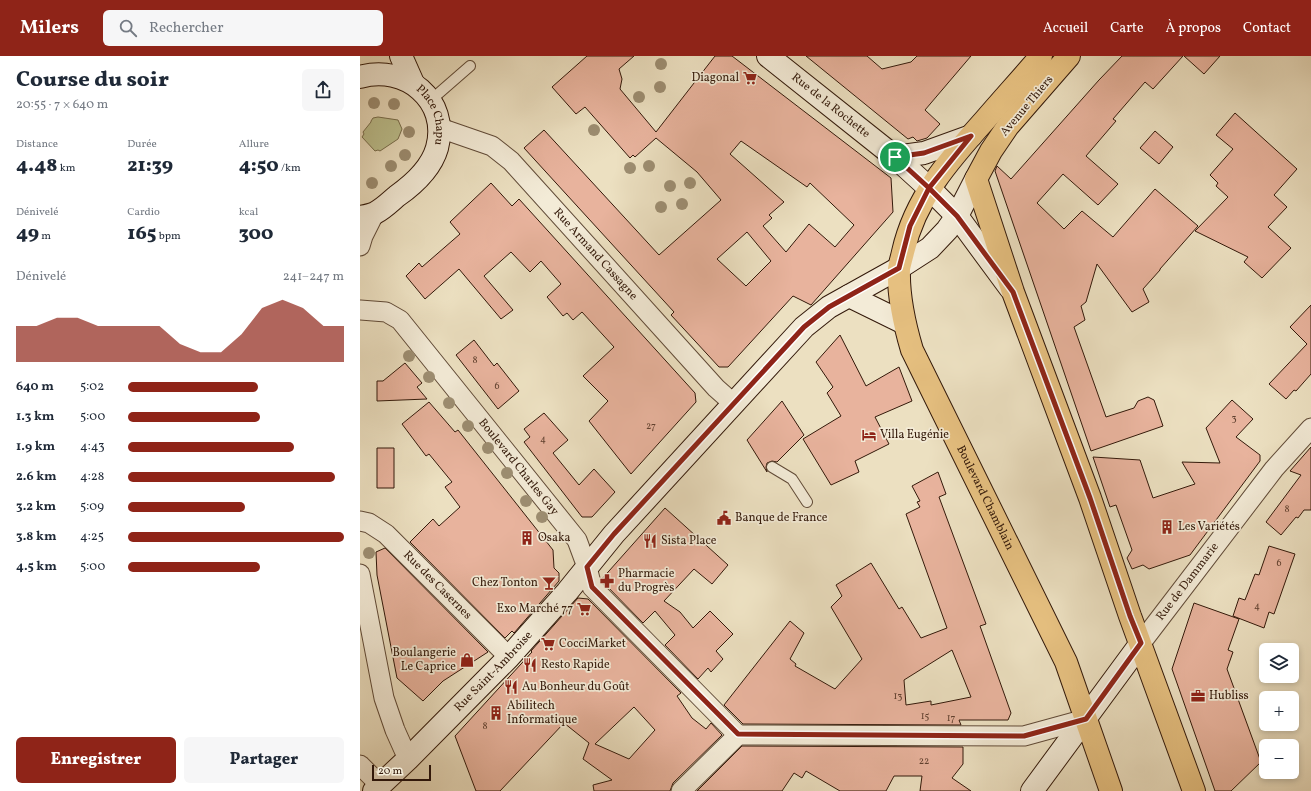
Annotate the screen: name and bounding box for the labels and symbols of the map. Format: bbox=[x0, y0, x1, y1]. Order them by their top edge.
place label: Diagonal bbox=[691, 70, 739, 86]
supermarket icon: Diagonal bbox=[742, 70, 758, 86]
street label: Rue de la Rochette bbox=[788, 70, 873, 142]
street label: Avenue Thiers bbox=[997, 72, 1057, 140]
street label: Place Chapu bbox=[412, 81, 447, 147]
pin bbox=[878, 140, 912, 174]
street label: Rue Armand Cassagne bbox=[550, 205, 641, 304]
house number: 8 bbox=[472, 353, 478, 367]
house number: 6 bbox=[494, 379, 500, 393]
house number: 3 bbox=[1231, 411, 1237, 425]
street label: Boulevard Charles Gay bbox=[474, 415, 563, 519]
house number: 27 bbox=[646, 419, 656, 433]
hotel icon: Villa Eugénie bbox=[861, 427, 877, 443]
place label: Villa Eugénie bbox=[880, 427, 949, 443]
house number: 4 bbox=[540, 432, 546, 446]
street label: Boulevard Chamblain bbox=[952, 443, 1018, 553]
house number: 8 bbox=[1284, 502, 1290, 516]
public building icon: Banque de France bbox=[716, 510, 732, 526]
place label: Banque de France bbox=[735, 510, 828, 526]
building icon: Les Variétés bbox=[1159, 519, 1175, 535]
place label: Les Variétés bbox=[1178, 519, 1240, 535]
building icon: Osaka bbox=[519, 530, 535, 546]
place label: Osaka bbox=[538, 530, 570, 546]
restaurant icon: Sista Place bbox=[642, 533, 658, 549]
place label: Sista Place bbox=[661, 533, 717, 549]
street label: Rue de Dammarie bbox=[1153, 539, 1223, 624]
street label: Rue des Casernes bbox=[400, 548, 475, 623]
house number: 6 bbox=[1276, 556, 1282, 570]
place label: Pharmacie du Progrès bbox=[618, 566, 675, 596]
pharmacy icon: Pharmacie du Progrès bbox=[599, 573, 615, 589]
place label: Chez Tonton bbox=[472, 575, 538, 591]
bar icon: Chez Tonton bbox=[541, 575, 557, 591]
house number: 4 bbox=[1254, 599, 1260, 613]
place label: Exo Marché 77 bbox=[497, 601, 573, 617]
supermarket icon: Exo Marché 77 bbox=[576, 601, 592, 617]
street label: Rue Saint-Ambroise bbox=[451, 628, 536, 716]
supermarket icon: CocciMarket bbox=[540, 636, 556, 652]
place label: CocciMarket bbox=[559, 636, 626, 652]
place label: Boulangerie Le Caprice bbox=[392, 645, 456, 675]
shop icon: Boulangerie Le Caprice bbox=[459, 652, 475, 668]
restaurant icon: Resto Rapide bbox=[522, 657, 538, 673]
place label: Resto Rapide bbox=[541, 657, 610, 673]
restaurant icon: Au Bonheur du Goût bbox=[503, 679, 519, 695]
place label: Au Bonheur du Goût bbox=[522, 679, 630, 695]
office icon: Hubliss bbox=[1190, 688, 1206, 704]
place label: Hubliss bbox=[1209, 688, 1249, 704]
house number: 13 bbox=[893, 689, 903, 703]
place label: Abilitech Informatique bbox=[507, 698, 577, 728]
building icon: Abilitech Informatique bbox=[488, 705, 504, 721]
house number: 15 bbox=[921, 709, 930, 723]
house number: 17 bbox=[947, 711, 956, 725]
house number: 8 bbox=[482, 719, 488, 733]
house number: 22 bbox=[919, 754, 929, 768]
scale bar bbox=[372, 763, 431, 782]

